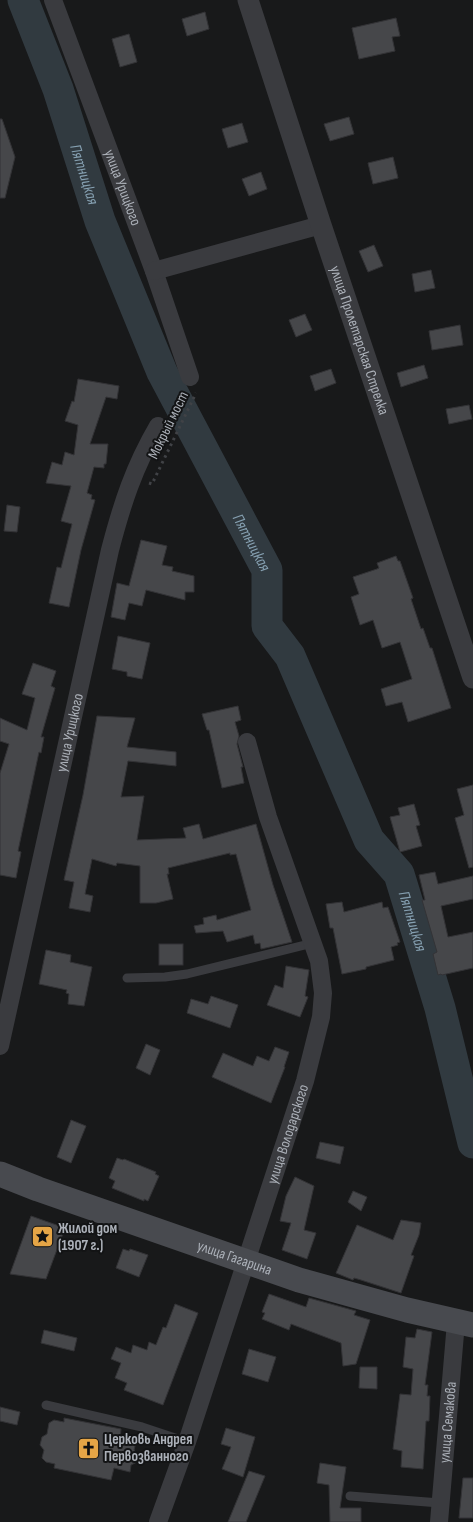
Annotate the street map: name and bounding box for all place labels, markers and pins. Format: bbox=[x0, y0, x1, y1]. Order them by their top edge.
place label: Жилой дом (1907 г.) bbox=[58, 1219, 117, 1255]
place icon: Жилой дом (1907 г.) bbox=[30, 1225, 54, 1249]
place label: Церковь Андрея Первозванного bbox=[104, 1430, 192, 1466]
church icon: Церковь Андрея Первозванного bbox=[76, 1436, 100, 1460]

